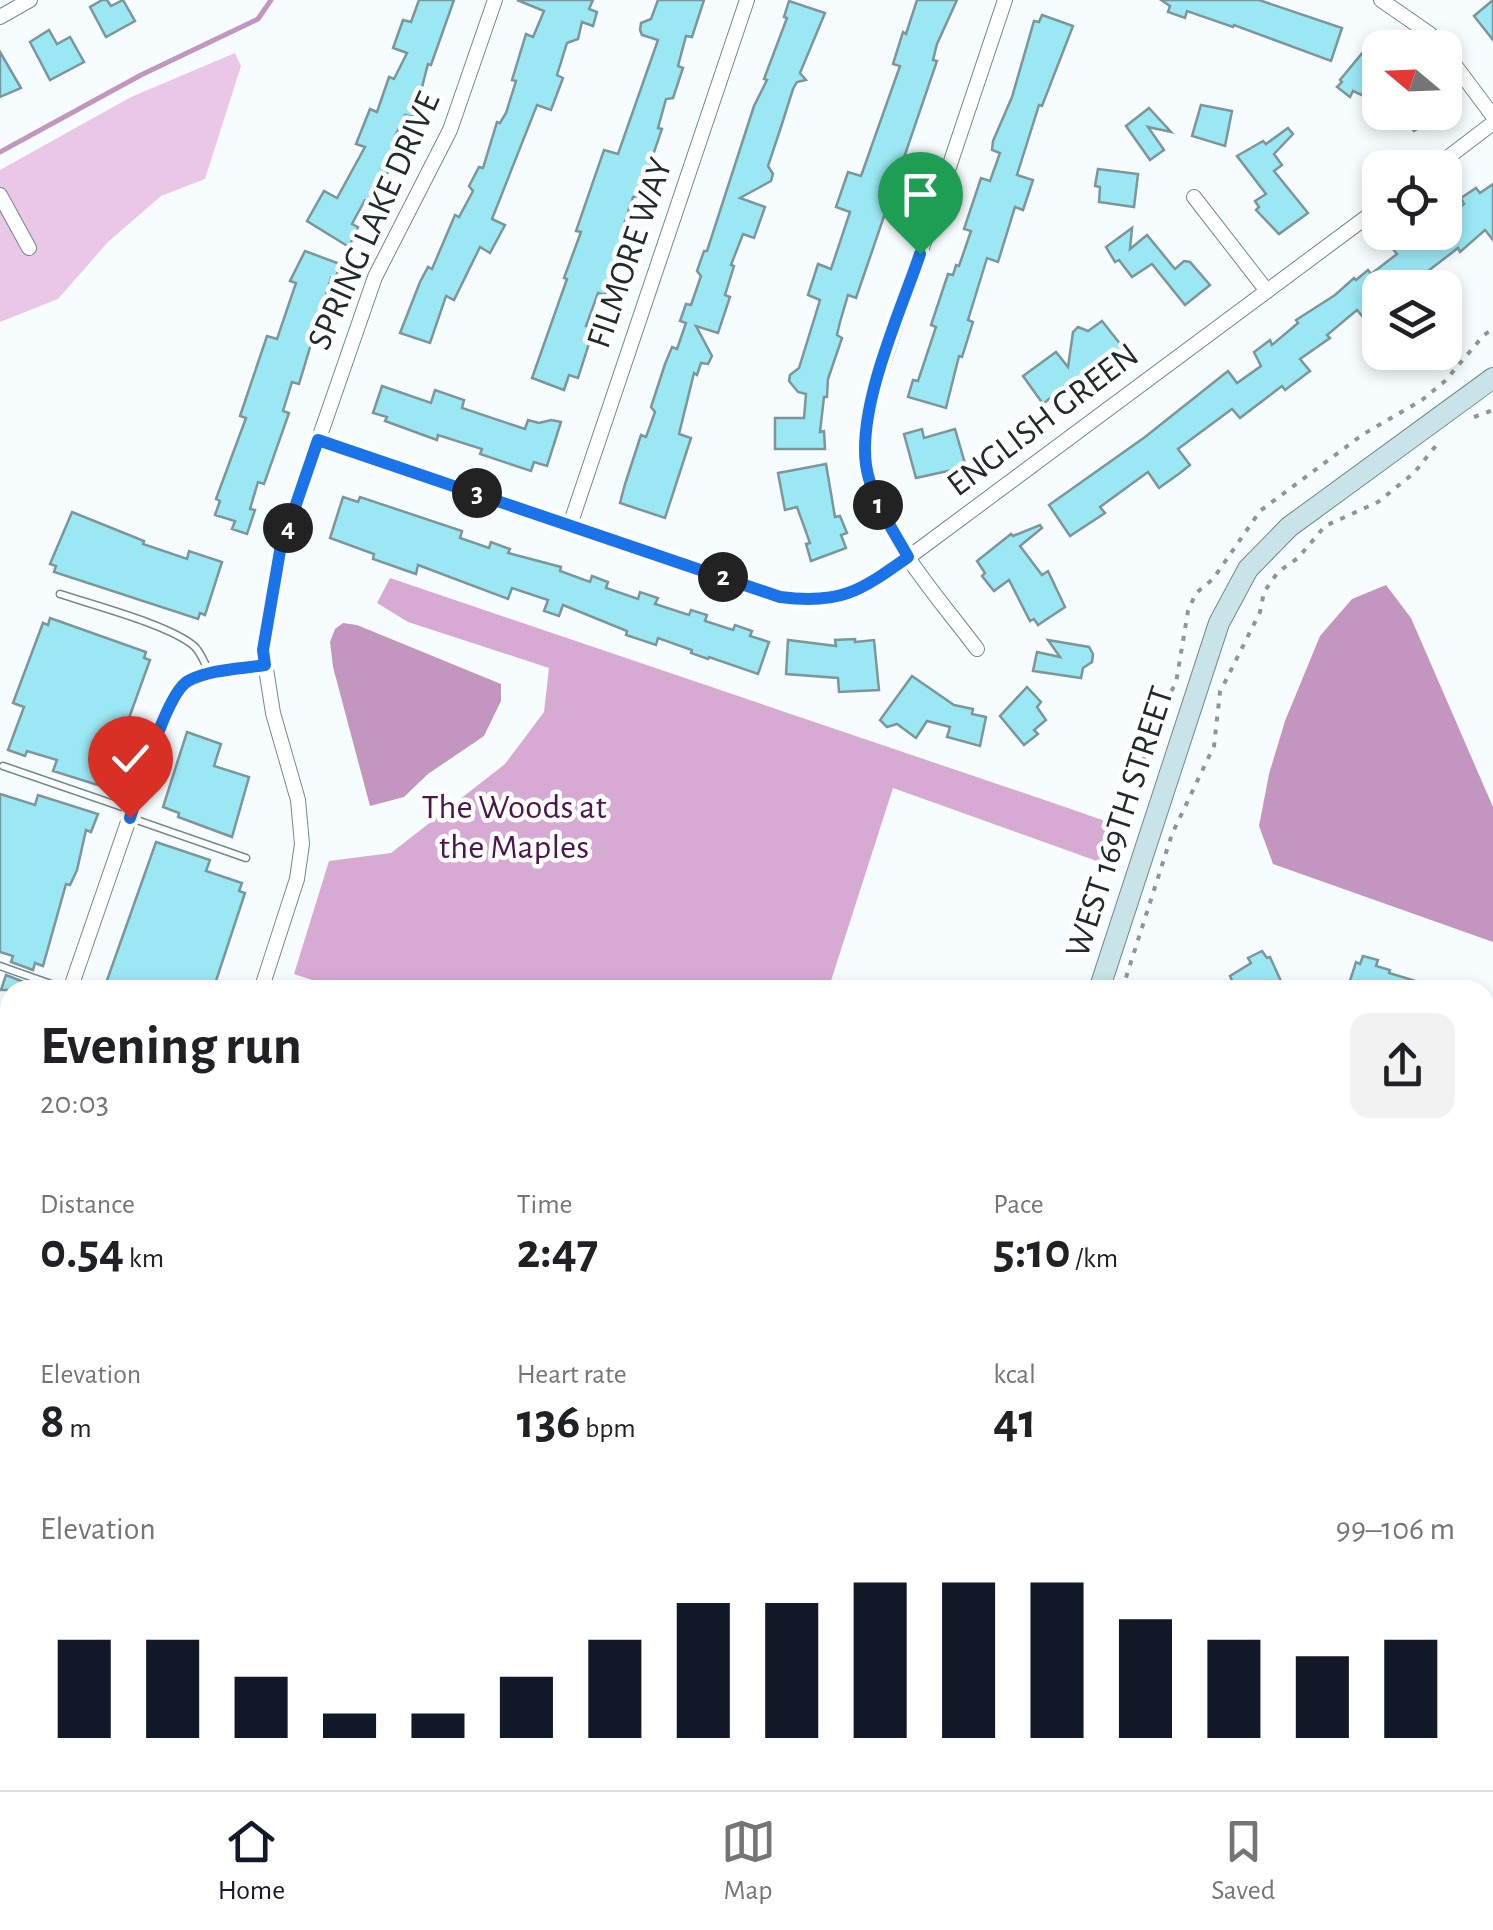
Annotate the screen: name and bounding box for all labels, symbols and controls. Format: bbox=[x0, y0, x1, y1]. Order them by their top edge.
north arrow bbox=[1362, 30, 1462, 130]
map controls bbox=[1362, 30, 1462, 370]
street label: SPRING LAKE DRIVE bbox=[302, 87, 446, 355]
button: locate bbox=[1362, 150, 1462, 250]
pin bbox=[878, 152, 963, 255]
street label: FILMORE WAY bbox=[581, 153, 679, 353]
icon: arrive bbox=[893, 167, 948, 222]
button: layers bbox=[1362, 270, 1462, 370]
street label: ENGLISH GREEN bbox=[941, 337, 1145, 503]
pin: 3 bbox=[452, 468, 502, 518]
text: 3 bbox=[471, 479, 483, 507]
pin: 1 bbox=[853, 480, 903, 530]
text: 1 bbox=[873, 491, 883, 519]
pin: 4 bbox=[263, 503, 313, 553]
text: 4 bbox=[281, 514, 295, 542]
pin: 2 bbox=[698, 552, 748, 602]
text: 2 bbox=[716, 563, 730, 591]
street label: WEST 169TH STREET bbox=[1060, 682, 1180, 962]
pin bbox=[88, 716, 173, 819]
icon: check bbox=[103, 731, 158, 786]
park label: The Woods at the Maples bbox=[421, 790, 607, 865]
button: share bbox=[1350, 1013, 1455, 1118]
text: Evening run bbox=[40, 1019, 302, 1074]
text: 20:03 bbox=[40, 1087, 109, 1119]
text: Distance bbox=[40, 1191, 135, 1219]
text: Time bbox=[517, 1191, 572, 1219]
text: Pace bbox=[993, 1191, 1044, 1219]
text: 0.54 bbox=[40, 1227, 124, 1277]
text: 2:47 bbox=[517, 1227, 598, 1277]
text: 5:10 bbox=[993, 1227, 1070, 1277]
text: km bbox=[124, 1245, 164, 1273]
text: /km bbox=[1070, 1245, 1118, 1273]
text: Elevation bbox=[40, 1361, 141, 1389]
text: Heart rate bbox=[517, 1361, 627, 1389]
text: kcal bbox=[993, 1361, 1036, 1389]
text: 8 bbox=[40, 1397, 65, 1447]
text: 136 bbox=[517, 1397, 580, 1447]
text: 41 bbox=[993, 1397, 1036, 1447]
text: m bbox=[65, 1415, 92, 1443]
text: bpm bbox=[580, 1415, 636, 1443]
text: Elevation bbox=[40, 1513, 156, 1545]
text: 99–106 m bbox=[1336, 1513, 1455, 1545]
tab: Home bbox=[218, 1814, 285, 1908]
tab: Map bbox=[721, 1814, 776, 1908]
tab: Saved bbox=[1211, 1814, 1275, 1908]

